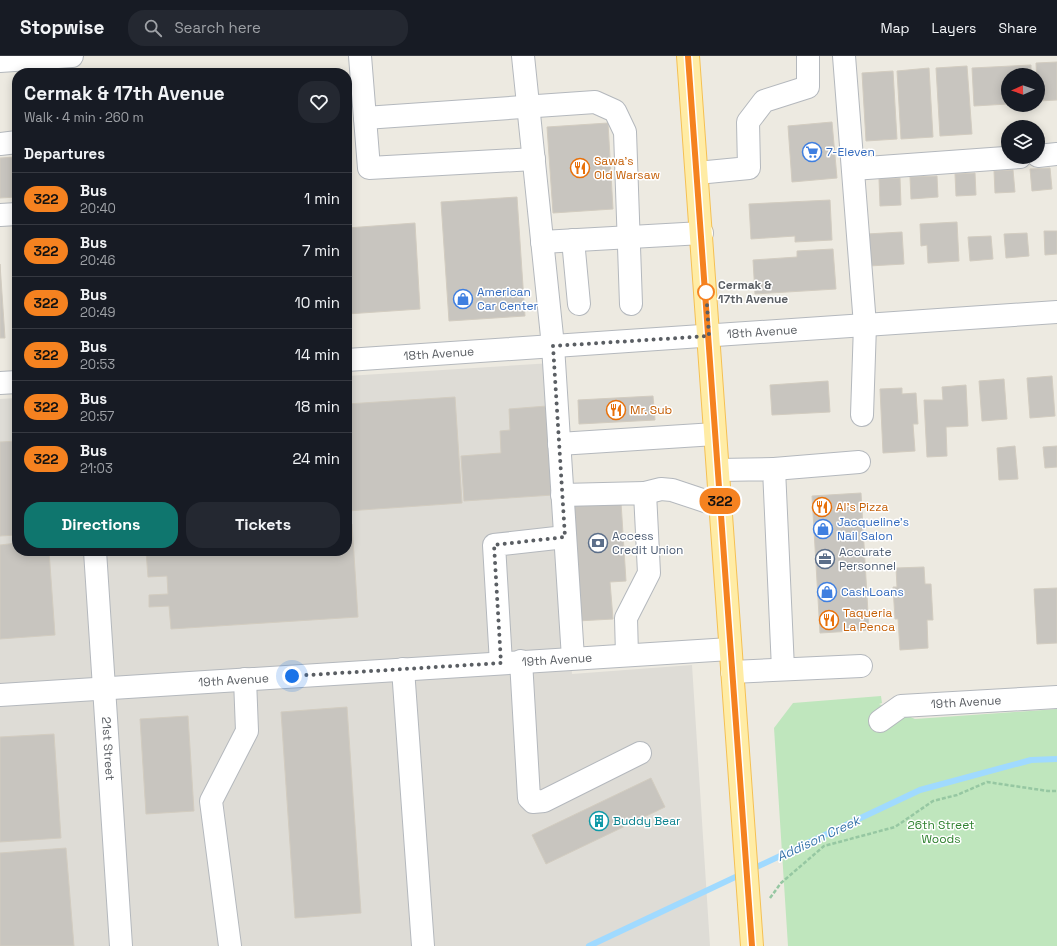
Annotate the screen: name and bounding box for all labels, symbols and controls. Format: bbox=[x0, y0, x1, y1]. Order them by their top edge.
search box bbox=[128, 10, 408, 46]
text: Stopwise bbox=[20, 15, 104, 40]
icon: search bbox=[142, 17, 164, 39]
text: Search here bbox=[174, 18, 261, 37]
text: Map bbox=[880, 19, 910, 37]
text: Layers bbox=[932, 19, 976, 37]
text: Share bbox=[998, 19, 1037, 37]
north arrow bbox=[1001, 68, 1045, 112]
map controls bbox=[1001, 68, 1045, 164]
text: Cermak & 17th Avenue bbox=[24, 81, 225, 106]
button: heart bbox=[298, 81, 340, 123]
text: Walk · 4 min · 260 m bbox=[24, 109, 144, 126]
button: layers bbox=[1001, 120, 1045, 164]
supermarket icon: 7-Eleven bbox=[801, 141, 823, 163]
text: Departures bbox=[24, 144, 105, 163]
place label: 7-Eleven bbox=[826, 144, 875, 160]
place label: Sawa's Old Warsaw bbox=[594, 153, 660, 183]
restaurant icon: Sawa's Old Warsaw bbox=[569, 157, 591, 179]
text: Bus bbox=[80, 181, 107, 200]
text: 1 min bbox=[304, 189, 340, 208]
text: 322 bbox=[33, 190, 59, 208]
text: 20:40 bbox=[80, 200, 116, 217]
text: Bus bbox=[80, 233, 107, 252]
text: 7 min bbox=[302, 241, 340, 260]
text: 322 bbox=[33, 242, 59, 260]
text: 20:46 bbox=[80, 252, 116, 269]
place label: Cermak & 17th Avenue bbox=[718, 277, 788, 307]
marker: Cermak & 17th Avenue bbox=[697, 283, 715, 301]
place label: American Car Center bbox=[477, 284, 539, 314]
text: Bus bbox=[80, 285, 107, 304]
shop icon: American Car Center bbox=[452, 288, 474, 310]
text: 10 min bbox=[294, 293, 340, 312]
text: 322 bbox=[33, 294, 59, 312]
text: 20:49 bbox=[80, 304, 116, 321]
street label: 18th Avenue bbox=[726, 322, 798, 342]
text: Bus bbox=[80, 337, 107, 356]
street label: 18th Avenue bbox=[403, 343, 475, 364]
text: 14 min bbox=[295, 345, 340, 364]
text: 322 bbox=[33, 346, 59, 364]
text: 20:53 bbox=[80, 356, 115, 373]
text: Bus bbox=[80, 389, 107, 408]
text: 18 min bbox=[295, 397, 340, 416]
text: 322 bbox=[33, 398, 59, 416]
restaurant icon: Mr. Sub bbox=[605, 399, 627, 421]
place label: Mr. Sub bbox=[630, 402, 673, 418]
text: 20:57 bbox=[80, 408, 114, 425]
text: Bus bbox=[80, 441, 107, 460]
text: 24 min bbox=[292, 449, 340, 468]
text: 322 bbox=[33, 450, 59, 468]
text: 21:03 bbox=[80, 460, 113, 477]
line badge: 322 bbox=[697, 488, 743, 514]
text: 322 bbox=[707, 492, 733, 510]
restaurant icon: Al's Pizza bbox=[811, 496, 833, 518]
place label: Al's Pizza bbox=[836, 499, 888, 515]
button: Directions bbox=[24, 502, 178, 548]
button: Tickets bbox=[186, 502, 340, 548]
place label: Jacqueline's Nail Salon bbox=[837, 514, 909, 544]
shop icon: Jacqueline's Nail Salon bbox=[812, 518, 834, 540]
place label: Access Credit Union bbox=[612, 528, 683, 558]
bank icon: Access Credit Union bbox=[587, 532, 609, 554]
place label: Accurate Personnel bbox=[839, 544, 896, 574]
office icon: Accurate Personnel bbox=[814, 548, 836, 570]
shop icon: CashLoans bbox=[816, 581, 838, 603]
place label: CashLoans bbox=[841, 584, 904, 600]
place label: Taqueria La Penca bbox=[843, 605, 895, 635]
restaurant icon: Taqueria La Penca bbox=[818, 609, 840, 631]
street label: 19th Avenue bbox=[521, 650, 593, 670]
your location bbox=[282, 666, 302, 686]
street label: 19th Avenue bbox=[198, 670, 269, 690]
street label: 19th Avenue bbox=[930, 692, 1002, 712]
street label: 21st Street bbox=[98, 716, 118, 781]
building icon: Buddy Bear bbox=[588, 810, 610, 832]
water label: Addison Creek bbox=[774, 811, 864, 865]
place label: Buddy Bear bbox=[613, 813, 681, 829]
park label: 26th Street Woods bbox=[907, 817, 975, 847]

